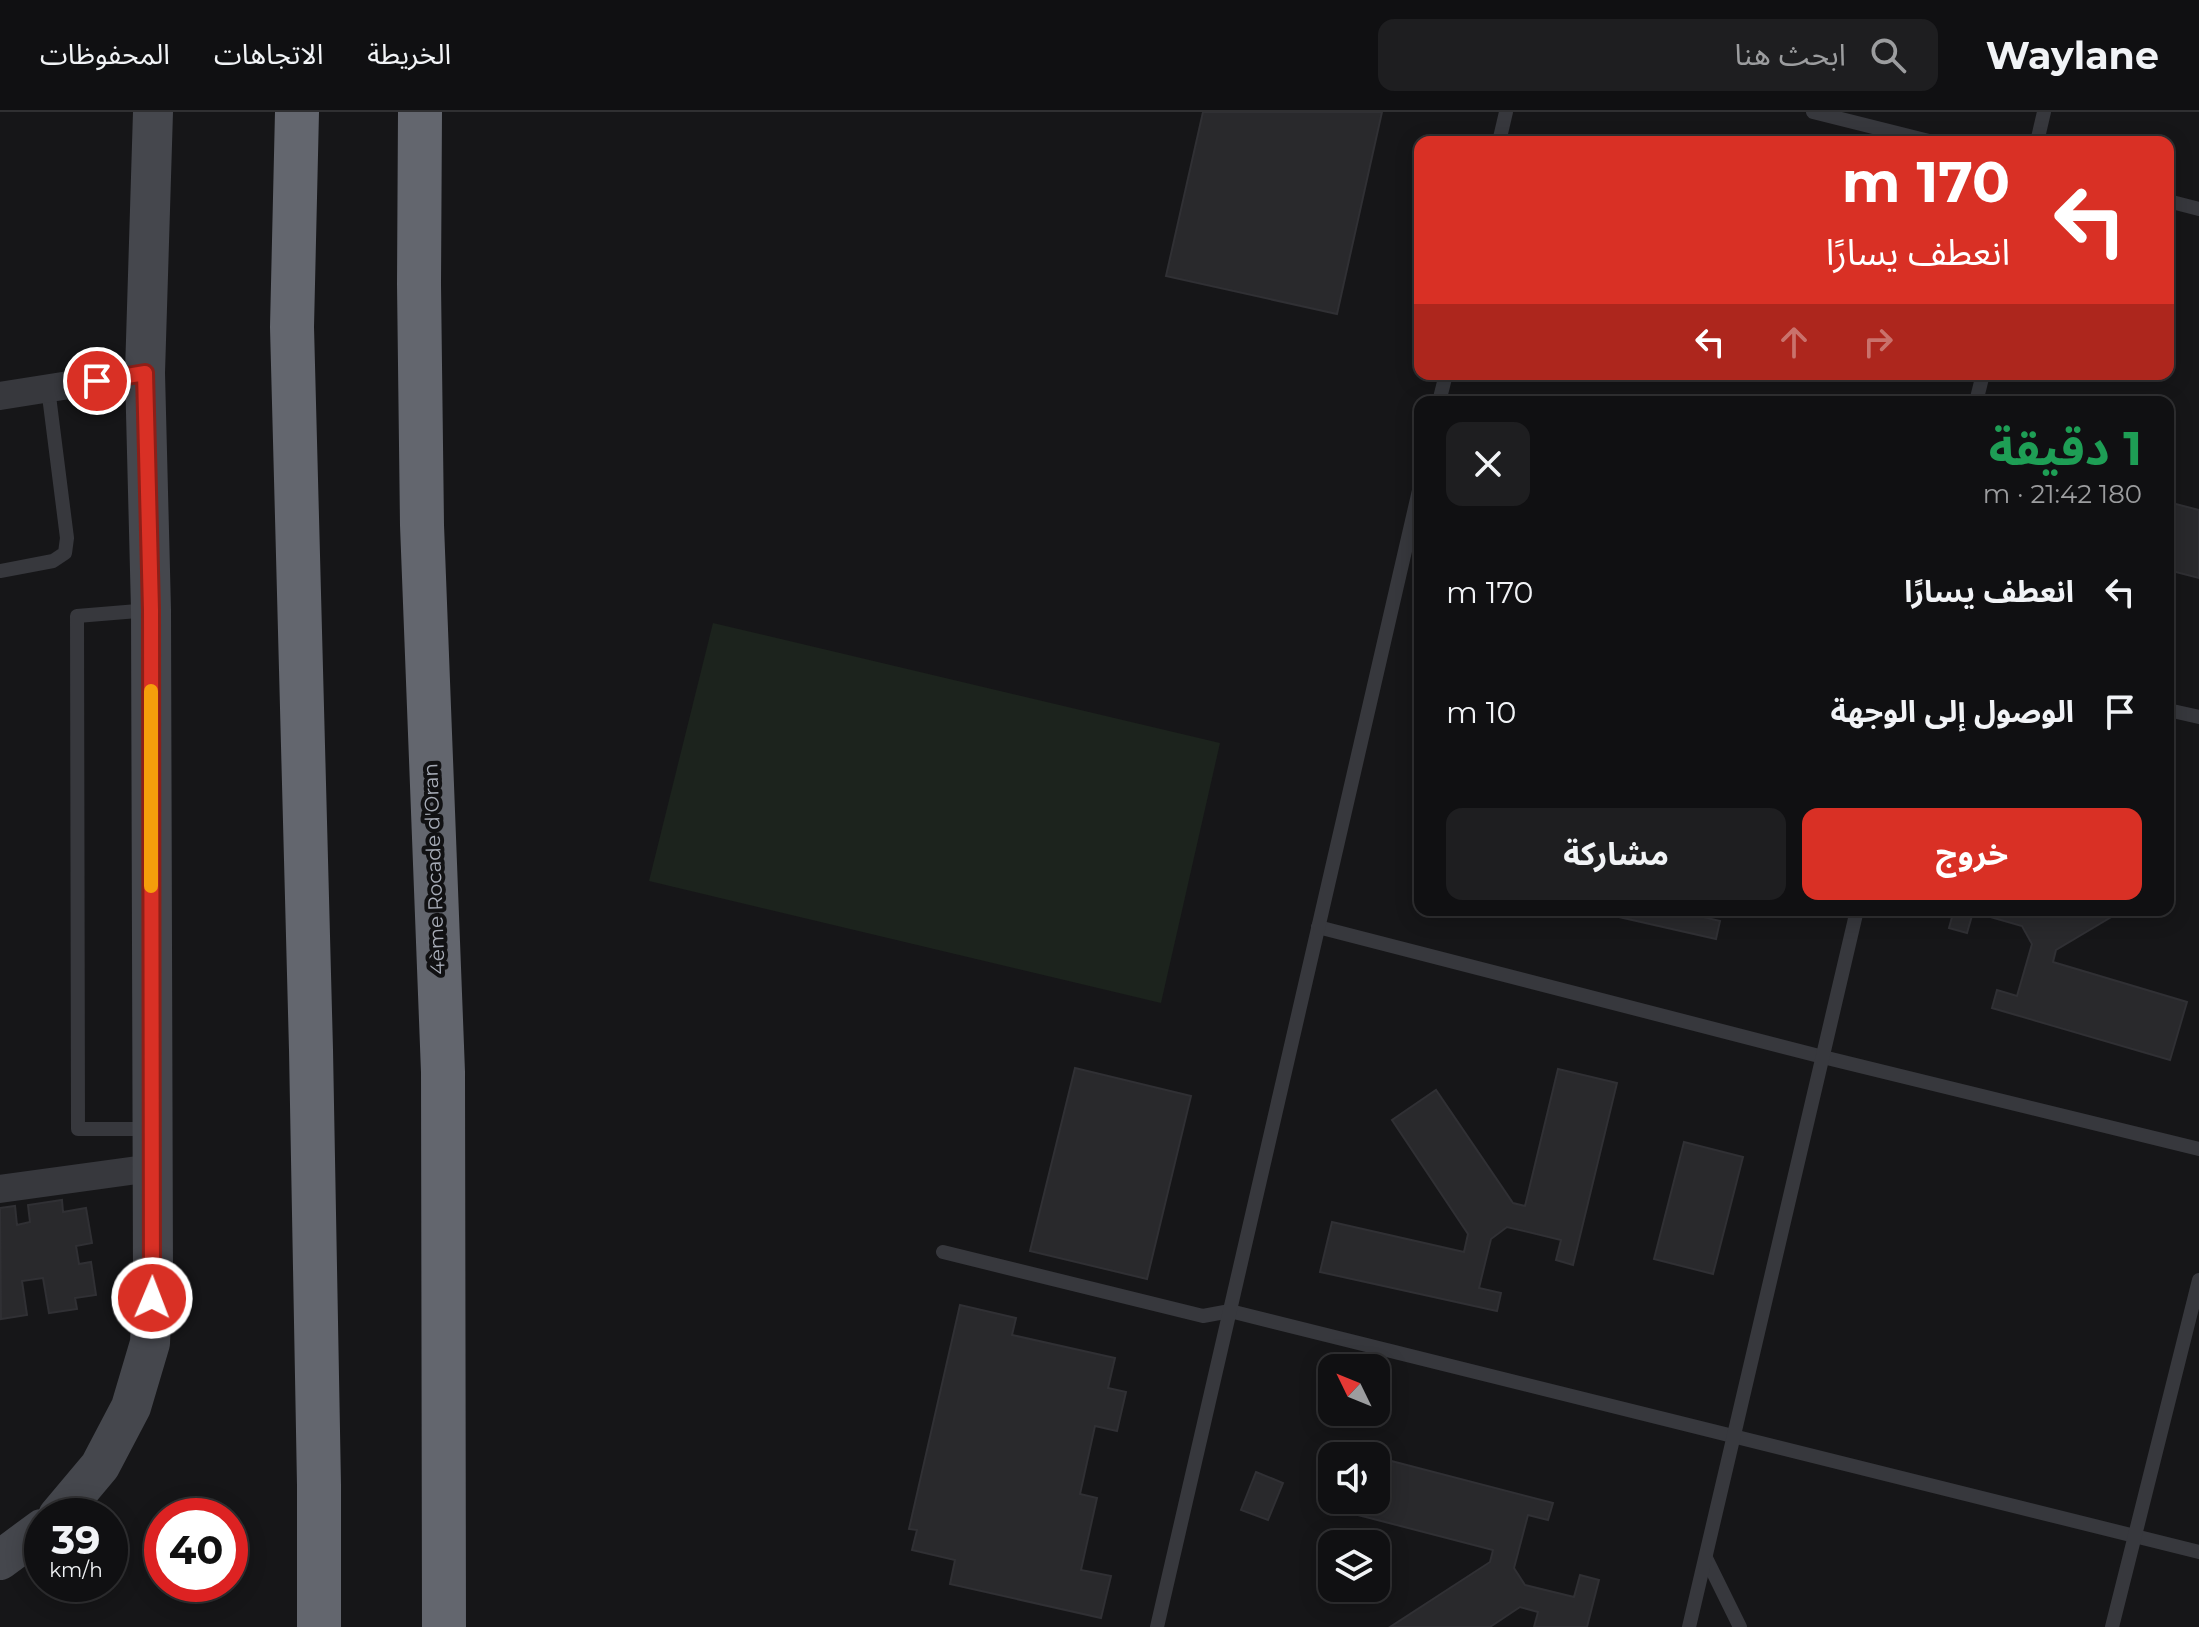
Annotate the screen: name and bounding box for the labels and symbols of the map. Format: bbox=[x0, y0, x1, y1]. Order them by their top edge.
pin bbox=[63, 347, 131, 415]
street label: 4ème Rocade d'Oran bbox=[418, 763, 450, 975]
position arrow bbox=[110, 1256, 194, 1340]
north arrow bbox=[1318, 1354, 1390, 1426]
speed limit sign: 40 bbox=[144, 1498, 248, 1602]

